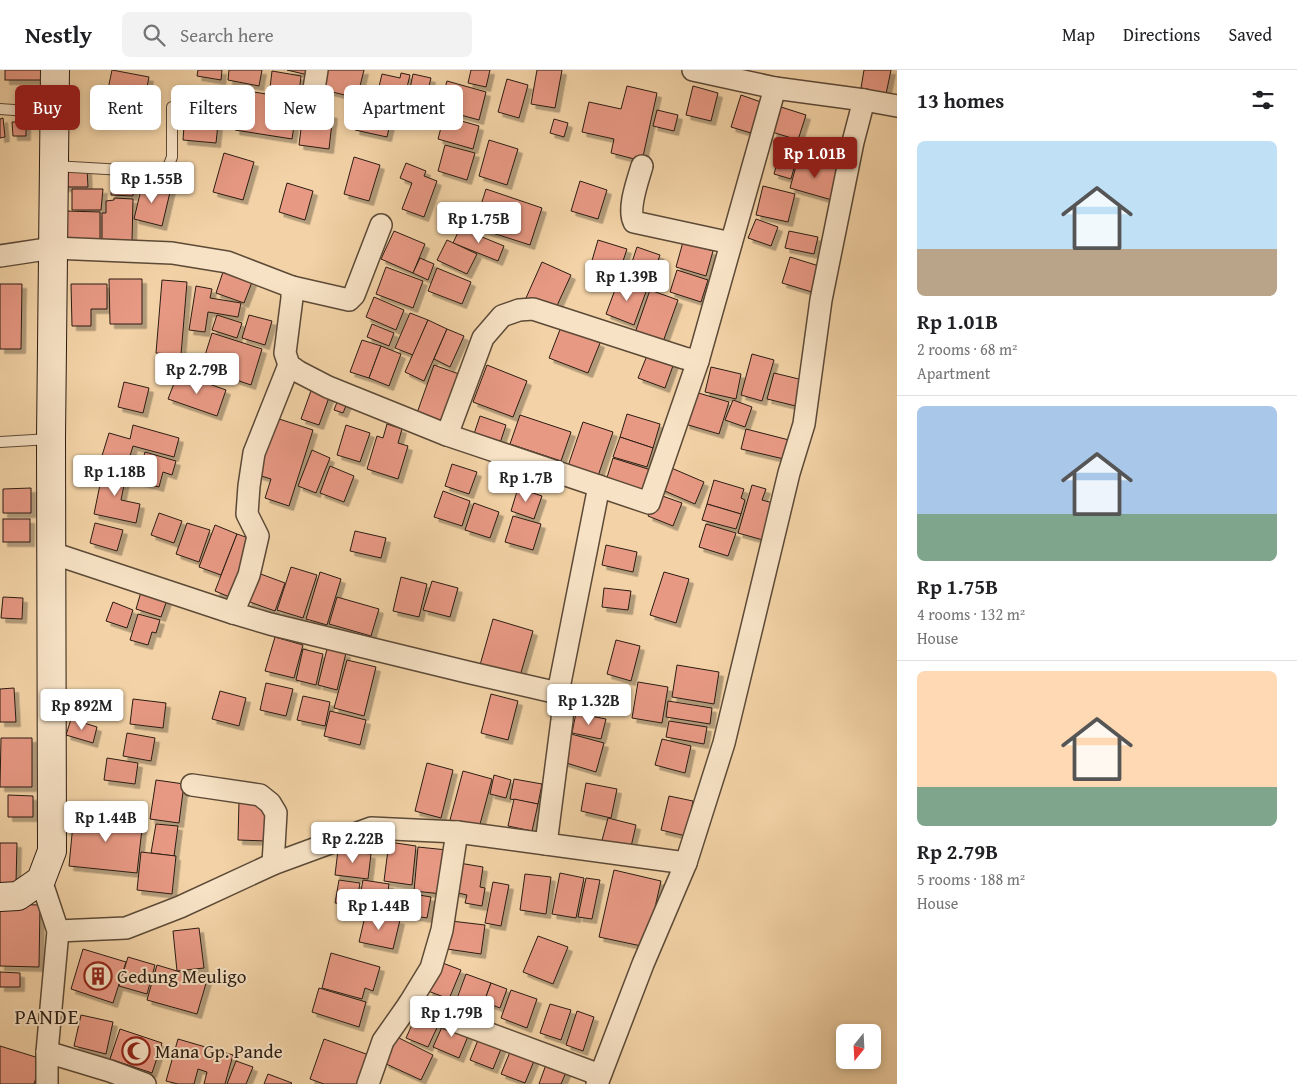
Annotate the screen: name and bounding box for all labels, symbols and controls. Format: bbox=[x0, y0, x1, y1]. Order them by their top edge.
search box bbox=[122, 12, 472, 57]
text: Nestly bbox=[25, 17, 92, 52]
icon: search bbox=[140, 21, 168, 49]
text: Search here bbox=[180, 21, 274, 49]
text: Map bbox=[1062, 21, 1095, 48]
text: Directions bbox=[1123, 21, 1200, 48]
text: Saved bbox=[1228, 21, 1272, 48]
chip: Buy bbox=[15, 85, 80, 130]
chip: Rent bbox=[90, 85, 161, 130]
chip: Filters bbox=[171, 85, 255, 130]
chip: New bbox=[265, 85, 334, 130]
chip: Apartment bbox=[344, 85, 463, 130]
text: 13 homes bbox=[917, 85, 1004, 116]
icon: filters bbox=[1249, 86, 1277, 114]
pin: Rp 1.01B bbox=[763, 136, 867, 179]
text: Rp 1.01B bbox=[784, 141, 846, 165]
pin: Rp 1.55B bbox=[100, 162, 204, 204]
text: Rp 1.55B bbox=[121, 166, 183, 190]
icon: home bbox=[1052, 173, 1142, 263]
pin: Rp 1.75B bbox=[427, 202, 531, 244]
text: Rp 1.75B bbox=[448, 206, 510, 230]
pin: Rp 1.39B bbox=[575, 260, 679, 302]
text: Rp 1.39B bbox=[596, 264, 658, 288]
text: Rp 1.01B bbox=[917, 306, 998, 337]
text: 2 rooms · 68 m² bbox=[917, 337, 1017, 361]
pin: Rp 2.79B bbox=[145, 352, 249, 395]
text: Rp 2.79B bbox=[166, 357, 228, 381]
text: Apartment bbox=[917, 361, 990, 385]
icon: home bbox=[1052, 439, 1142, 529]
pin: Rp 1.18B bbox=[63, 454, 167, 497]
text: Rp 1.18B bbox=[84, 459, 146, 483]
pin: Rp 1.7B bbox=[480, 460, 572, 503]
text: Rp 1.7B bbox=[499, 465, 553, 489]
text: Rp 1.75B bbox=[917, 571, 998, 602]
text: 4 rooms · 132 m² bbox=[917, 602, 1025, 626]
text: House bbox=[917, 626, 958, 650]
pin: Rp 1.32B bbox=[537, 684, 641, 726]
pin: Rp 892M bbox=[36, 688, 128, 731]
text: Rp 1.32B bbox=[558, 688, 620, 712]
text: Rp 892M bbox=[51, 693, 113, 717]
icon: home bbox=[1052, 704, 1142, 794]
pin: Rp 1.44B bbox=[54, 800, 158, 843]
text: Rp 1.44B bbox=[75, 805, 137, 829]
pin: Rp 2.22B bbox=[301, 822, 405, 864]
text: Rp 2.22B bbox=[322, 826, 384, 850]
text: Rp 2.79B bbox=[917, 836, 998, 867]
text: 5 rooms · 188 m² bbox=[917, 867, 1025, 891]
pin: Rp 1.44B bbox=[327, 888, 431, 931]
text: House bbox=[917, 891, 958, 915]
text: Rp 1.44B bbox=[348, 893, 410, 917]
building icon: Gedung Meuligo bbox=[83, 961, 113, 991]
place label: Gedung Meuligo bbox=[117, 962, 246, 990]
pin: Rp 1.79B bbox=[400, 996, 504, 1038]
text: Rp 1.79B bbox=[421, 1000, 483, 1024]
district label: PANDE bbox=[15, 1001, 79, 1032]
north arrow bbox=[836, 1024, 881, 1069]
map controls bbox=[836, 1024, 881, 1069]
mosque icon: Mana Gp. Pande bbox=[121, 1036, 151, 1066]
place label: Mana Gp. Pande bbox=[155, 1037, 283, 1065]

